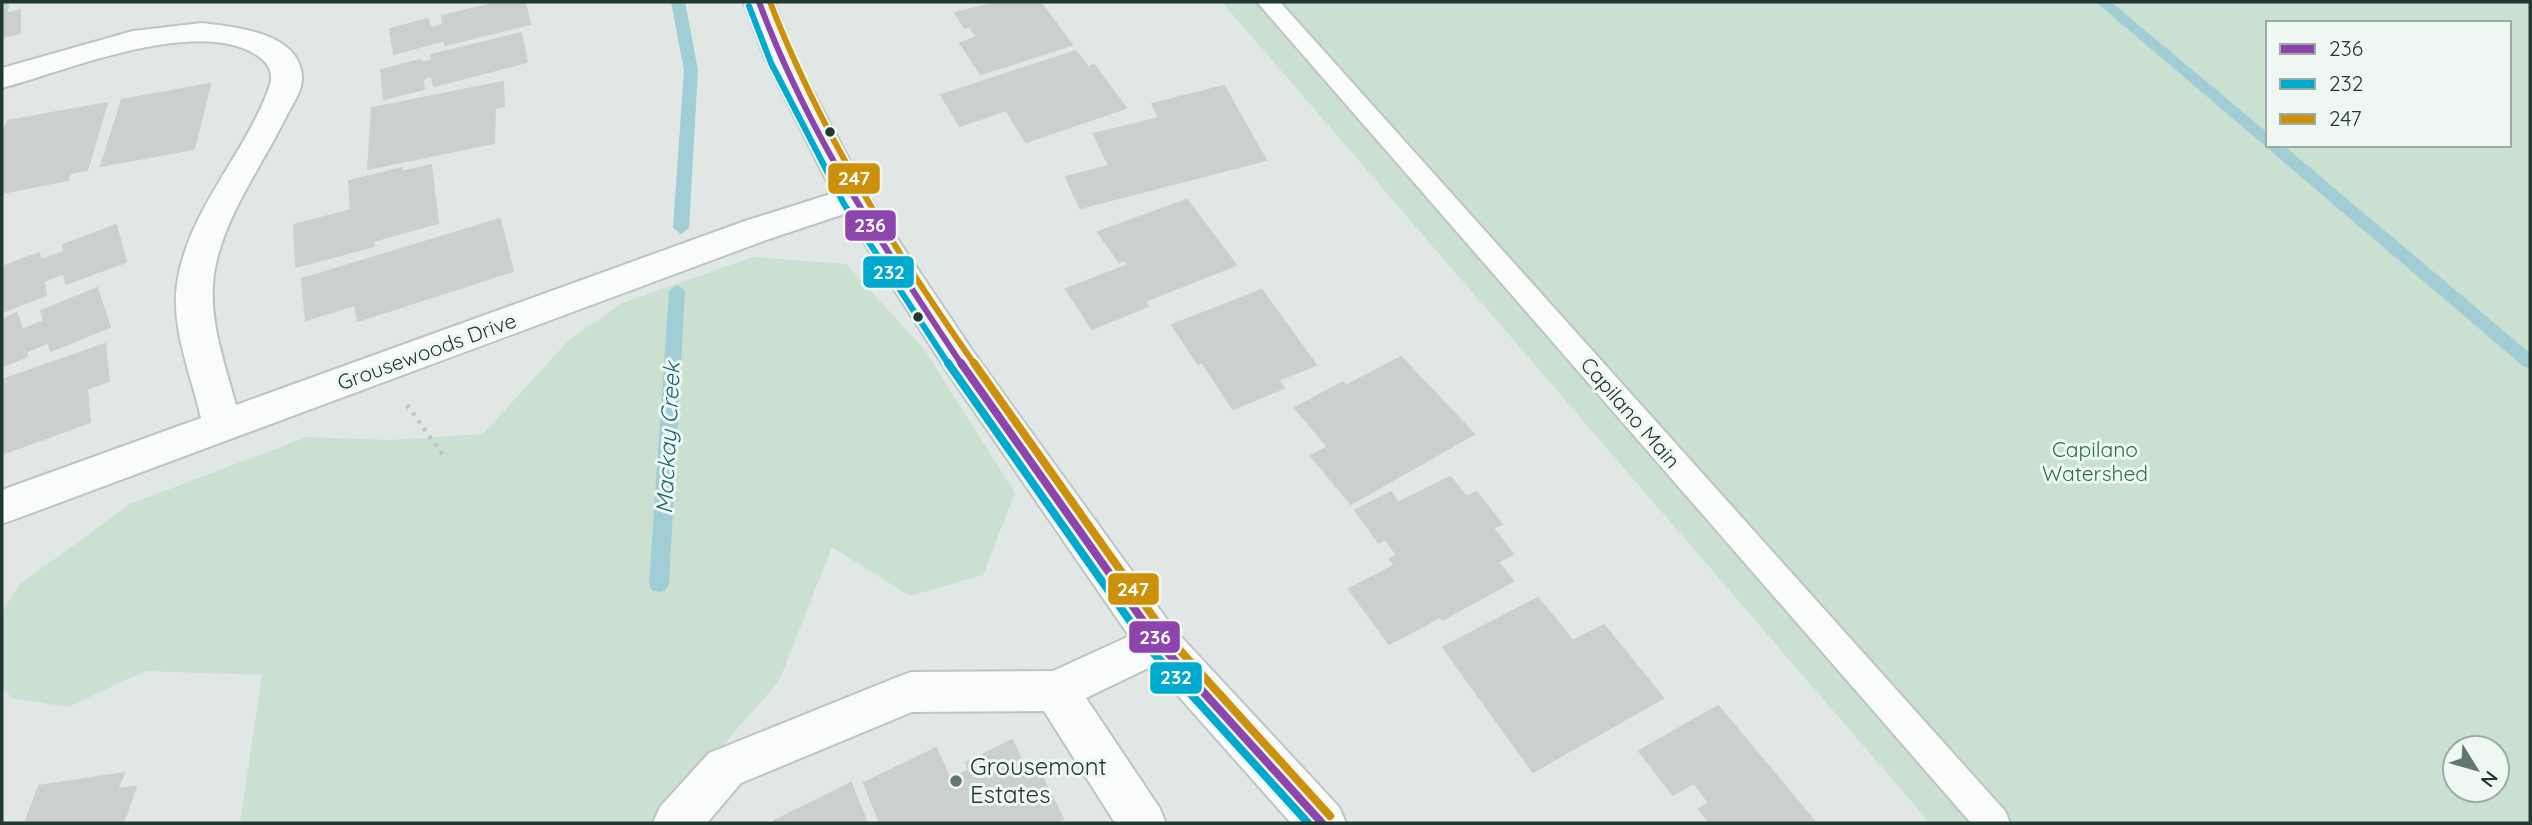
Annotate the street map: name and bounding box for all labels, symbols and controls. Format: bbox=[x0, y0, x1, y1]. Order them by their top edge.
legend bbox=[2266, 21, 2511, 147]
text: 236 bbox=[2329, 35, 2363, 61]
text: 232 bbox=[2329, 70, 2363, 96]
text: 247 bbox=[2329, 105, 2362, 131]
unlabelled marker bbox=[823, 125, 837, 139]
line badge: 247 bbox=[827, 162, 881, 195]
text: 247 bbox=[838, 166, 870, 190]
line badge: 236 bbox=[844, 209, 897, 242]
text: 236 bbox=[854, 213, 886, 237]
line badge: 232 bbox=[862, 255, 915, 289]
text: 232 bbox=[873, 260, 905, 284]
street label: Grousewoods Drive bbox=[334, 307, 520, 396]
unlabelled marker bbox=[911, 310, 925, 324]
street label: Capilano Main bbox=[1576, 352, 1686, 473]
water label: Mackay Creek bbox=[649, 360, 686, 515]
park label: Capilano Watershed bbox=[2042, 436, 2148, 486]
line badge: 247 bbox=[1107, 572, 1160, 606]
text: 247 bbox=[1117, 577, 1149, 601]
line badge: 236 bbox=[1128, 620, 1181, 654]
text: 236 bbox=[1139, 625, 1171, 649]
line badge: 232 bbox=[1149, 661, 1203, 695]
text: 232 bbox=[1160, 665, 1192, 689]
north arrow bbox=[2441, 734, 2511, 804]
place label: Grousemont Estates bbox=[970, 751, 1107, 809]
text: N bbox=[2476, 766, 2503, 792]
marker: Grousemont Estates bbox=[948, 773, 964, 789]

